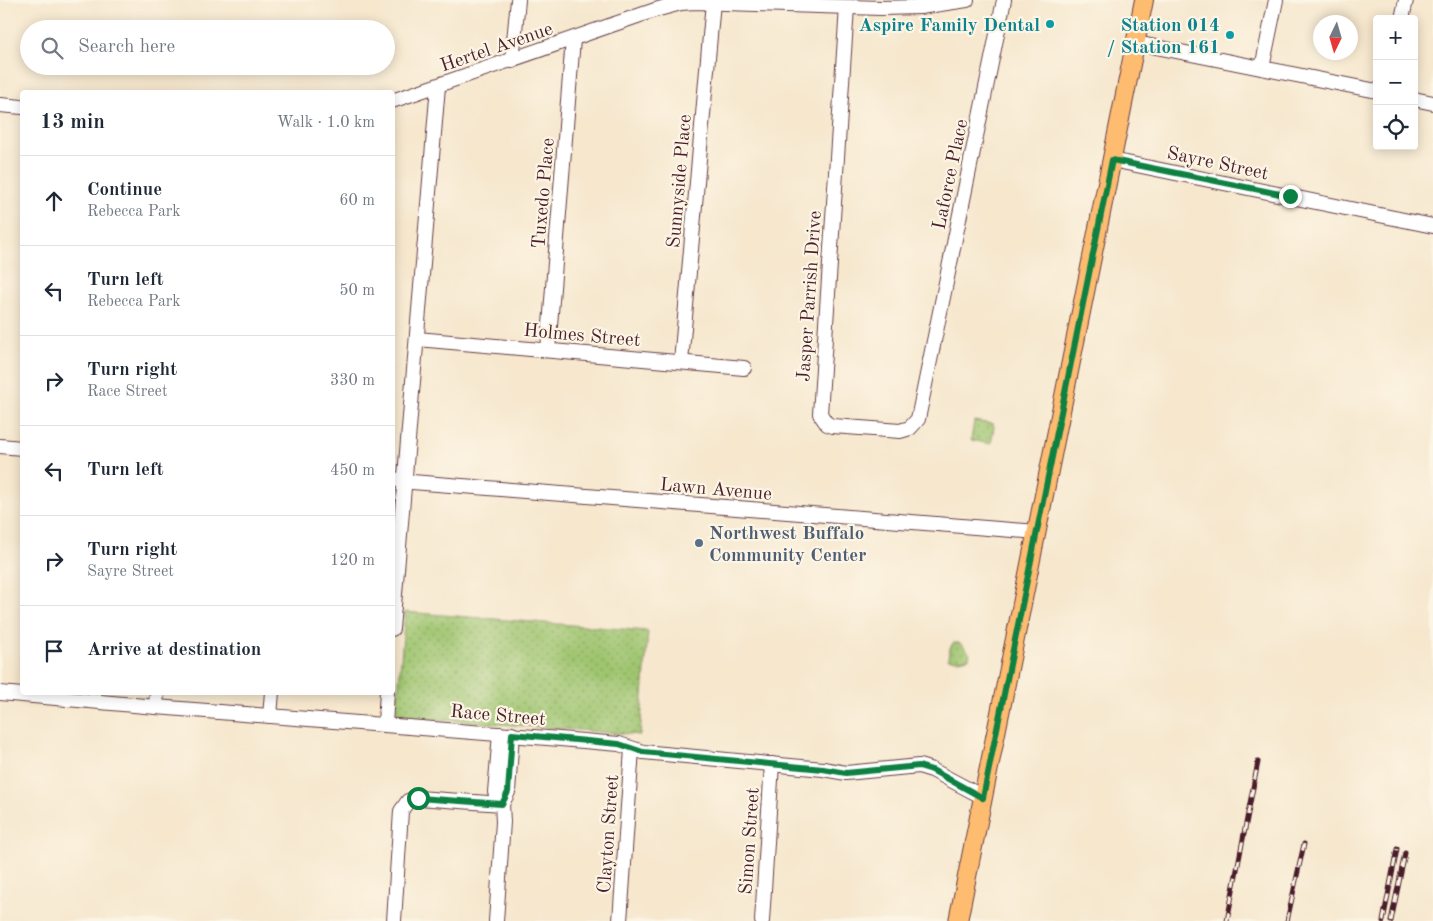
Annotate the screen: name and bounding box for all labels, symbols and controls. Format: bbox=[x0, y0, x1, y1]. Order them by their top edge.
north arrow bbox=[1313, 15, 1358, 60]
map controls bbox=[1373, 15, 1418, 150]
button: + bbox=[1373, 15, 1418, 60]
place label: Aspire Family Dental bbox=[858, 17, 1040, 36]
place label: Station 014 / Station 161 bbox=[1107, 17, 1220, 58]
marker: Aspire Family Dental bbox=[1044, 18, 1056, 30]
search box bbox=[20, 20, 395, 75]
street label: Hertel Avenue bbox=[438, 20, 556, 77]
marker: Station 014 / Station 161 bbox=[1224, 29, 1236, 41]
icon: search bbox=[38, 34, 66, 62]
text: Search here bbox=[78, 38, 175, 57]
button: − bbox=[1373, 60, 1418, 105]
button: locate bbox=[1373, 105, 1418, 150]
text: 13 min bbox=[40, 112, 105, 133]
street label: Sunnyside Place bbox=[665, 113, 696, 249]
text: Walk · 1.0 km bbox=[277, 115, 375, 131]
street label: Laforce Place bbox=[930, 118, 972, 231]
street label: Tuxedo Place bbox=[530, 137, 559, 249]
street label: Sayre Street bbox=[1165, 144, 1270, 184]
text: Continue bbox=[87, 181, 162, 200]
route end bbox=[1279, 185, 1302, 208]
icon: ahead bbox=[40, 187, 68, 215]
text: 60 m bbox=[339, 193, 375, 209]
text: Rebecca Park bbox=[87, 204, 181, 220]
street label: Jasper Parrish Drive bbox=[795, 210, 826, 382]
text: Turn left bbox=[87, 271, 164, 290]
icon: left bbox=[40, 277, 68, 305]
text: 50 m bbox=[339, 283, 375, 299]
text: Rebecca Park bbox=[87, 294, 181, 310]
street label: Holmes Street bbox=[523, 322, 641, 351]
text: Turn right bbox=[87, 361, 177, 380]
icon: right bbox=[40, 367, 68, 395]
text: 330 m bbox=[330, 373, 375, 389]
text: Race Street bbox=[87, 384, 168, 400]
icon: left bbox=[40, 457, 68, 485]
text: Turn left bbox=[87, 461, 164, 480]
text: 450 m bbox=[330, 463, 375, 479]
street label: Lawn Avenue bbox=[659, 476, 773, 505]
place label: Northwest Buffalo Community Center bbox=[709, 525, 867, 566]
marker: Northwest Buffalo Community Center bbox=[693, 537, 705, 549]
text: Turn right bbox=[87, 541, 177, 560]
icon: right bbox=[40, 547, 68, 575]
text: 120 m bbox=[330, 553, 375, 569]
text: Sayre Street bbox=[87, 564, 174, 580]
icon: arrive bbox=[40, 637, 68, 665]
text: Arrive at destination bbox=[87, 641, 261, 660]
street label: Race Street bbox=[449, 703, 546, 730]
street label: Clayton Street bbox=[596, 774, 623, 894]
route start bbox=[407, 787, 430, 810]
street label: Simon Street bbox=[737, 787, 764, 895]

